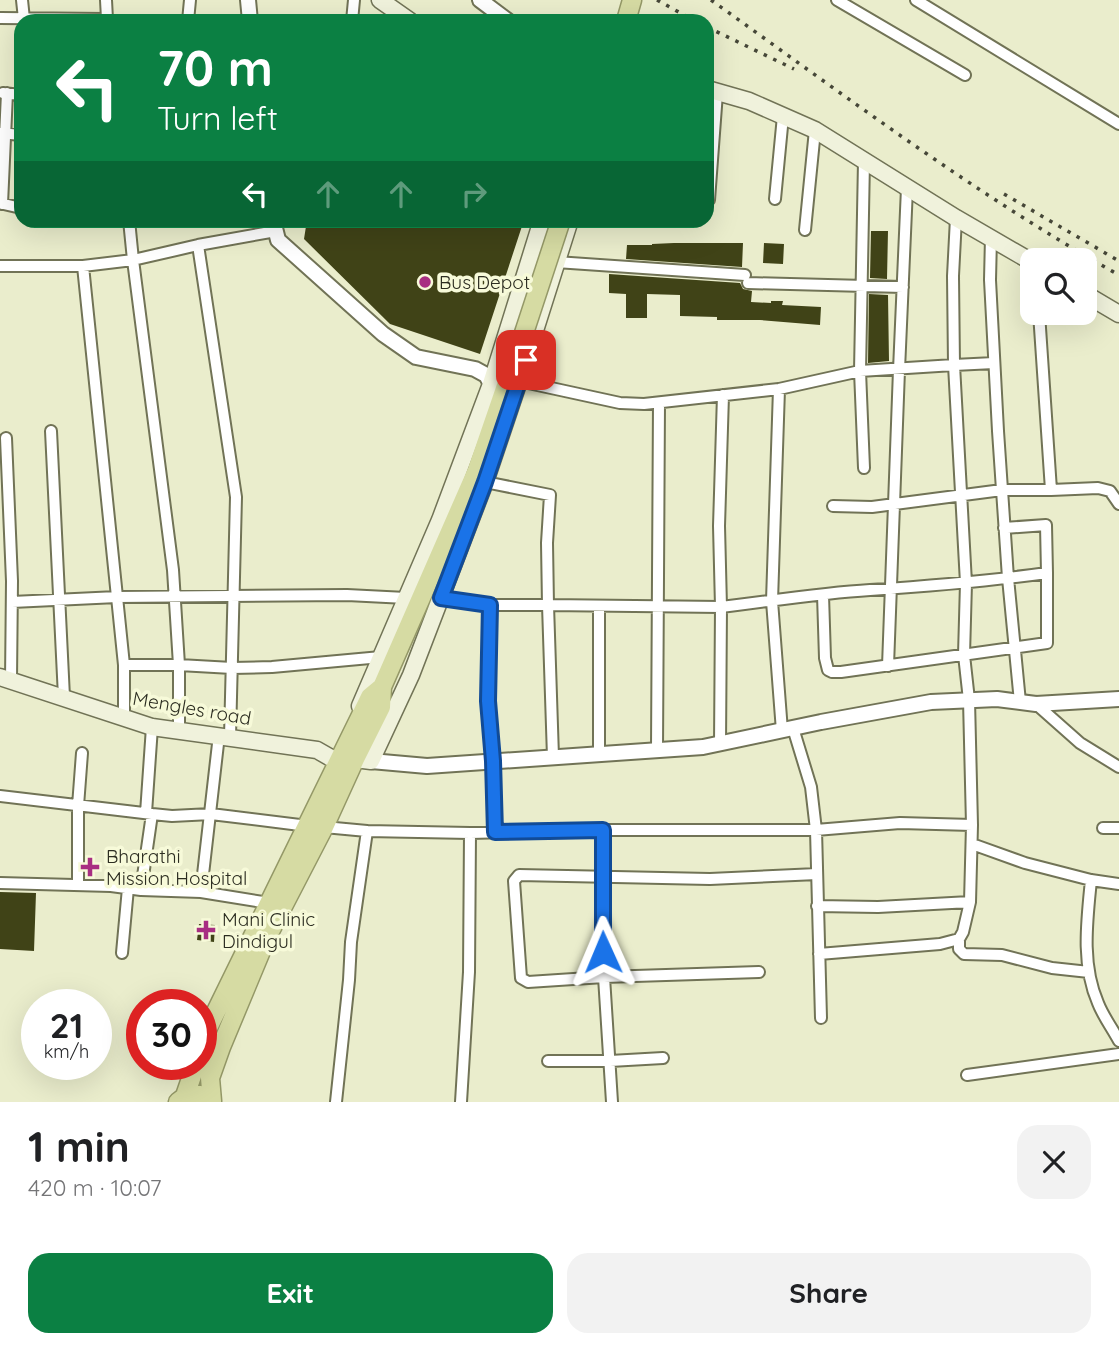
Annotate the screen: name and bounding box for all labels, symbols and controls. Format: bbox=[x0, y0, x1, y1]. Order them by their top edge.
text: 70 m bbox=[157, 37, 273, 98]
icon: left bbox=[42, 42, 133, 133]
text: Turn left bbox=[157, 98, 278, 138]
icon: left bbox=[236, 175, 274, 213]
icon: ahead bbox=[309, 175, 347, 213]
icon: ahead bbox=[382, 175, 420, 213]
icon: right bbox=[455, 175, 493, 213]
map controls bbox=[1020, 248, 1097, 325]
button: search bbox=[1020, 248, 1097, 325]
place label: Bus Depot bbox=[439, 270, 530, 294]
marker: Bus Depot bbox=[417, 274, 433, 290]
pin bbox=[496, 330, 556, 390]
icon: arrive bbox=[507, 341, 545, 379]
street label: Mengles road bbox=[131, 686, 253, 730]
place label: Bharathi Mission Hospital bbox=[106, 844, 247, 890]
marker: Bharathi Mission Hospital bbox=[80, 857, 100, 877]
place label: Mani Clinic Dindigul bbox=[222, 907, 315, 953]
position arrow bbox=[566, 915, 640, 989]
marker: Mani Clinic Dindigul bbox=[196, 920, 216, 940]
speed limit sign: 30 bbox=[126, 989, 217, 1080]
text: 21 bbox=[50, 1003, 83, 1047]
text: km/h bbox=[44, 1040, 89, 1063]
text: 1 min bbox=[28, 1120, 130, 1173]
button: close bbox=[1017, 1125, 1091, 1199]
text: 420 m · 10:07 bbox=[28, 1173, 162, 1202]
button: Exit bbox=[28, 1253, 553, 1333]
button: Share bbox=[567, 1253, 1091, 1333]

